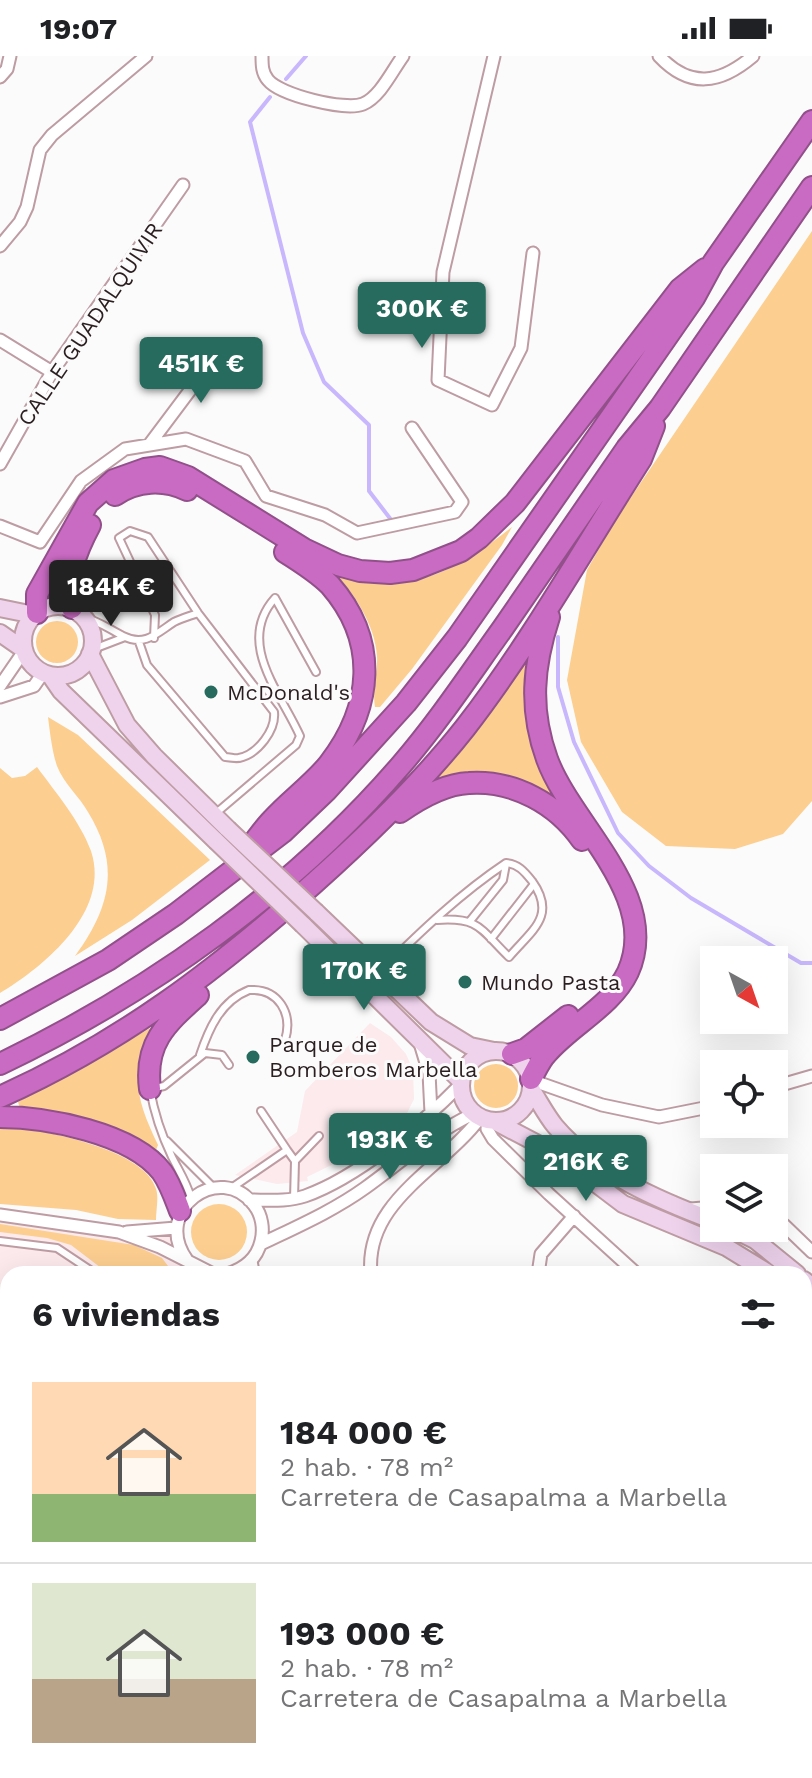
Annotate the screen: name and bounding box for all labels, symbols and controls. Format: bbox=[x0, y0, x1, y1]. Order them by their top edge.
text: 19:07 bbox=[40, 11, 117, 46]
street label: CALLE GUADALQUIVIR bbox=[13, 218, 167, 430]
pin: 300K € bbox=[357, 282, 487, 350]
text: 300K € bbox=[376, 293, 468, 323]
pin: 451K € bbox=[136, 337, 266, 405]
text: 451K € bbox=[158, 348, 244, 378]
pin: 184K € bbox=[46, 560, 176, 628]
text: 184K € bbox=[67, 571, 155, 601]
place label: McDonald's bbox=[227, 680, 350, 705]
marker: McDonald's bbox=[202, 683, 220, 701]
pin: 170K € bbox=[299, 944, 429, 1012]
north arrow bbox=[700, 946, 788, 1034]
map controls bbox=[700, 946, 788, 1242]
text: 170K € bbox=[321, 955, 407, 985]
place label: Mundo Pasta bbox=[481, 970, 620, 995]
marker: Mundo Pasta bbox=[456, 973, 474, 991]
place label: Parque de Bomberos Marbella bbox=[269, 1032, 477, 1082]
marker: Parque de Bomberos Marbella bbox=[244, 1048, 262, 1066]
button: locate bbox=[700, 1050, 788, 1138]
pin: 193K € bbox=[325, 1113, 455, 1181]
text: 193K € bbox=[347, 1124, 433, 1154]
pin: 216K € bbox=[521, 1135, 651, 1203]
text: 216K € bbox=[543, 1146, 629, 1176]
button: layers bbox=[700, 1154, 788, 1242]
icon: filters bbox=[736, 1292, 780, 1336]
text: 6 viviendas bbox=[32, 1294, 220, 1334]
text: 184 000 € bbox=[280, 1412, 447, 1452]
icon: home bbox=[96, 1414, 192, 1510]
text: 2 hab. · 78 m² bbox=[280, 1452, 453, 1482]
text: Carretera de Casapalma a Marbella bbox=[280, 1482, 727, 1512]
text: 193 000 € bbox=[280, 1613, 445, 1653]
icon: home bbox=[96, 1615, 192, 1711]
text: 2 hab. · 78 m² bbox=[280, 1653, 453, 1683]
text: Carretera de Casapalma a Marbella bbox=[280, 1683, 727, 1713]

